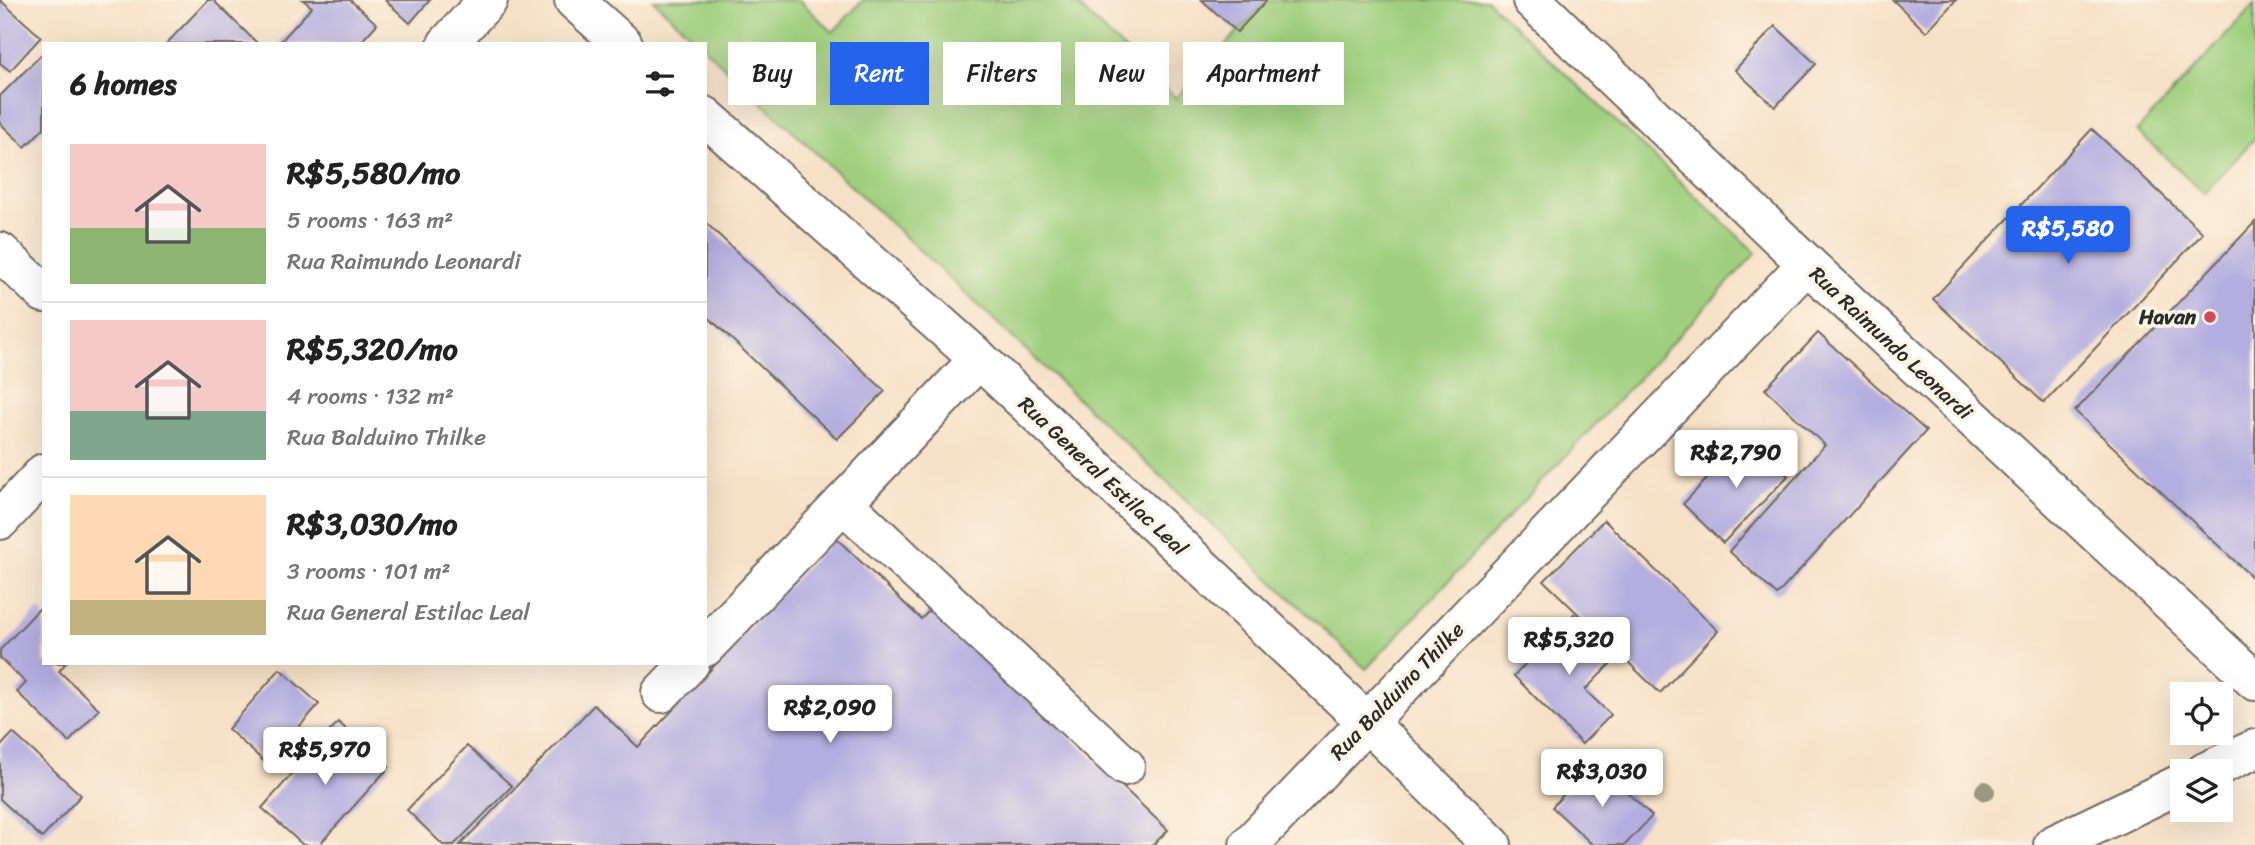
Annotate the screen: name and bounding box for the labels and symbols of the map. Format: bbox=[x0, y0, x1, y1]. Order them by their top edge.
pin: R$5,580 bbox=[2003, 206, 2133, 266]
street label: Rua Raimundo Leonardi bbox=[1800, 256, 1983, 430]
place label: Havan bbox=[2138, 298, 2197, 336]
marker: Havan bbox=[2202, 309, 2218, 325]
street label: Rua General Estilac Leal bbox=[1009, 387, 1198, 566]
pin: R$2,790 bbox=[1671, 430, 1801, 490]
street label: Rua Balduino Thilke bbox=[1320, 612, 1474, 770]
pin: R$5,320 bbox=[1504, 618, 1634, 677]
pin: R$2,090 bbox=[765, 686, 895, 745]
pin: R$5,970 bbox=[260, 728, 390, 787]
pin: R$3,030 bbox=[1537, 750, 1667, 809]

